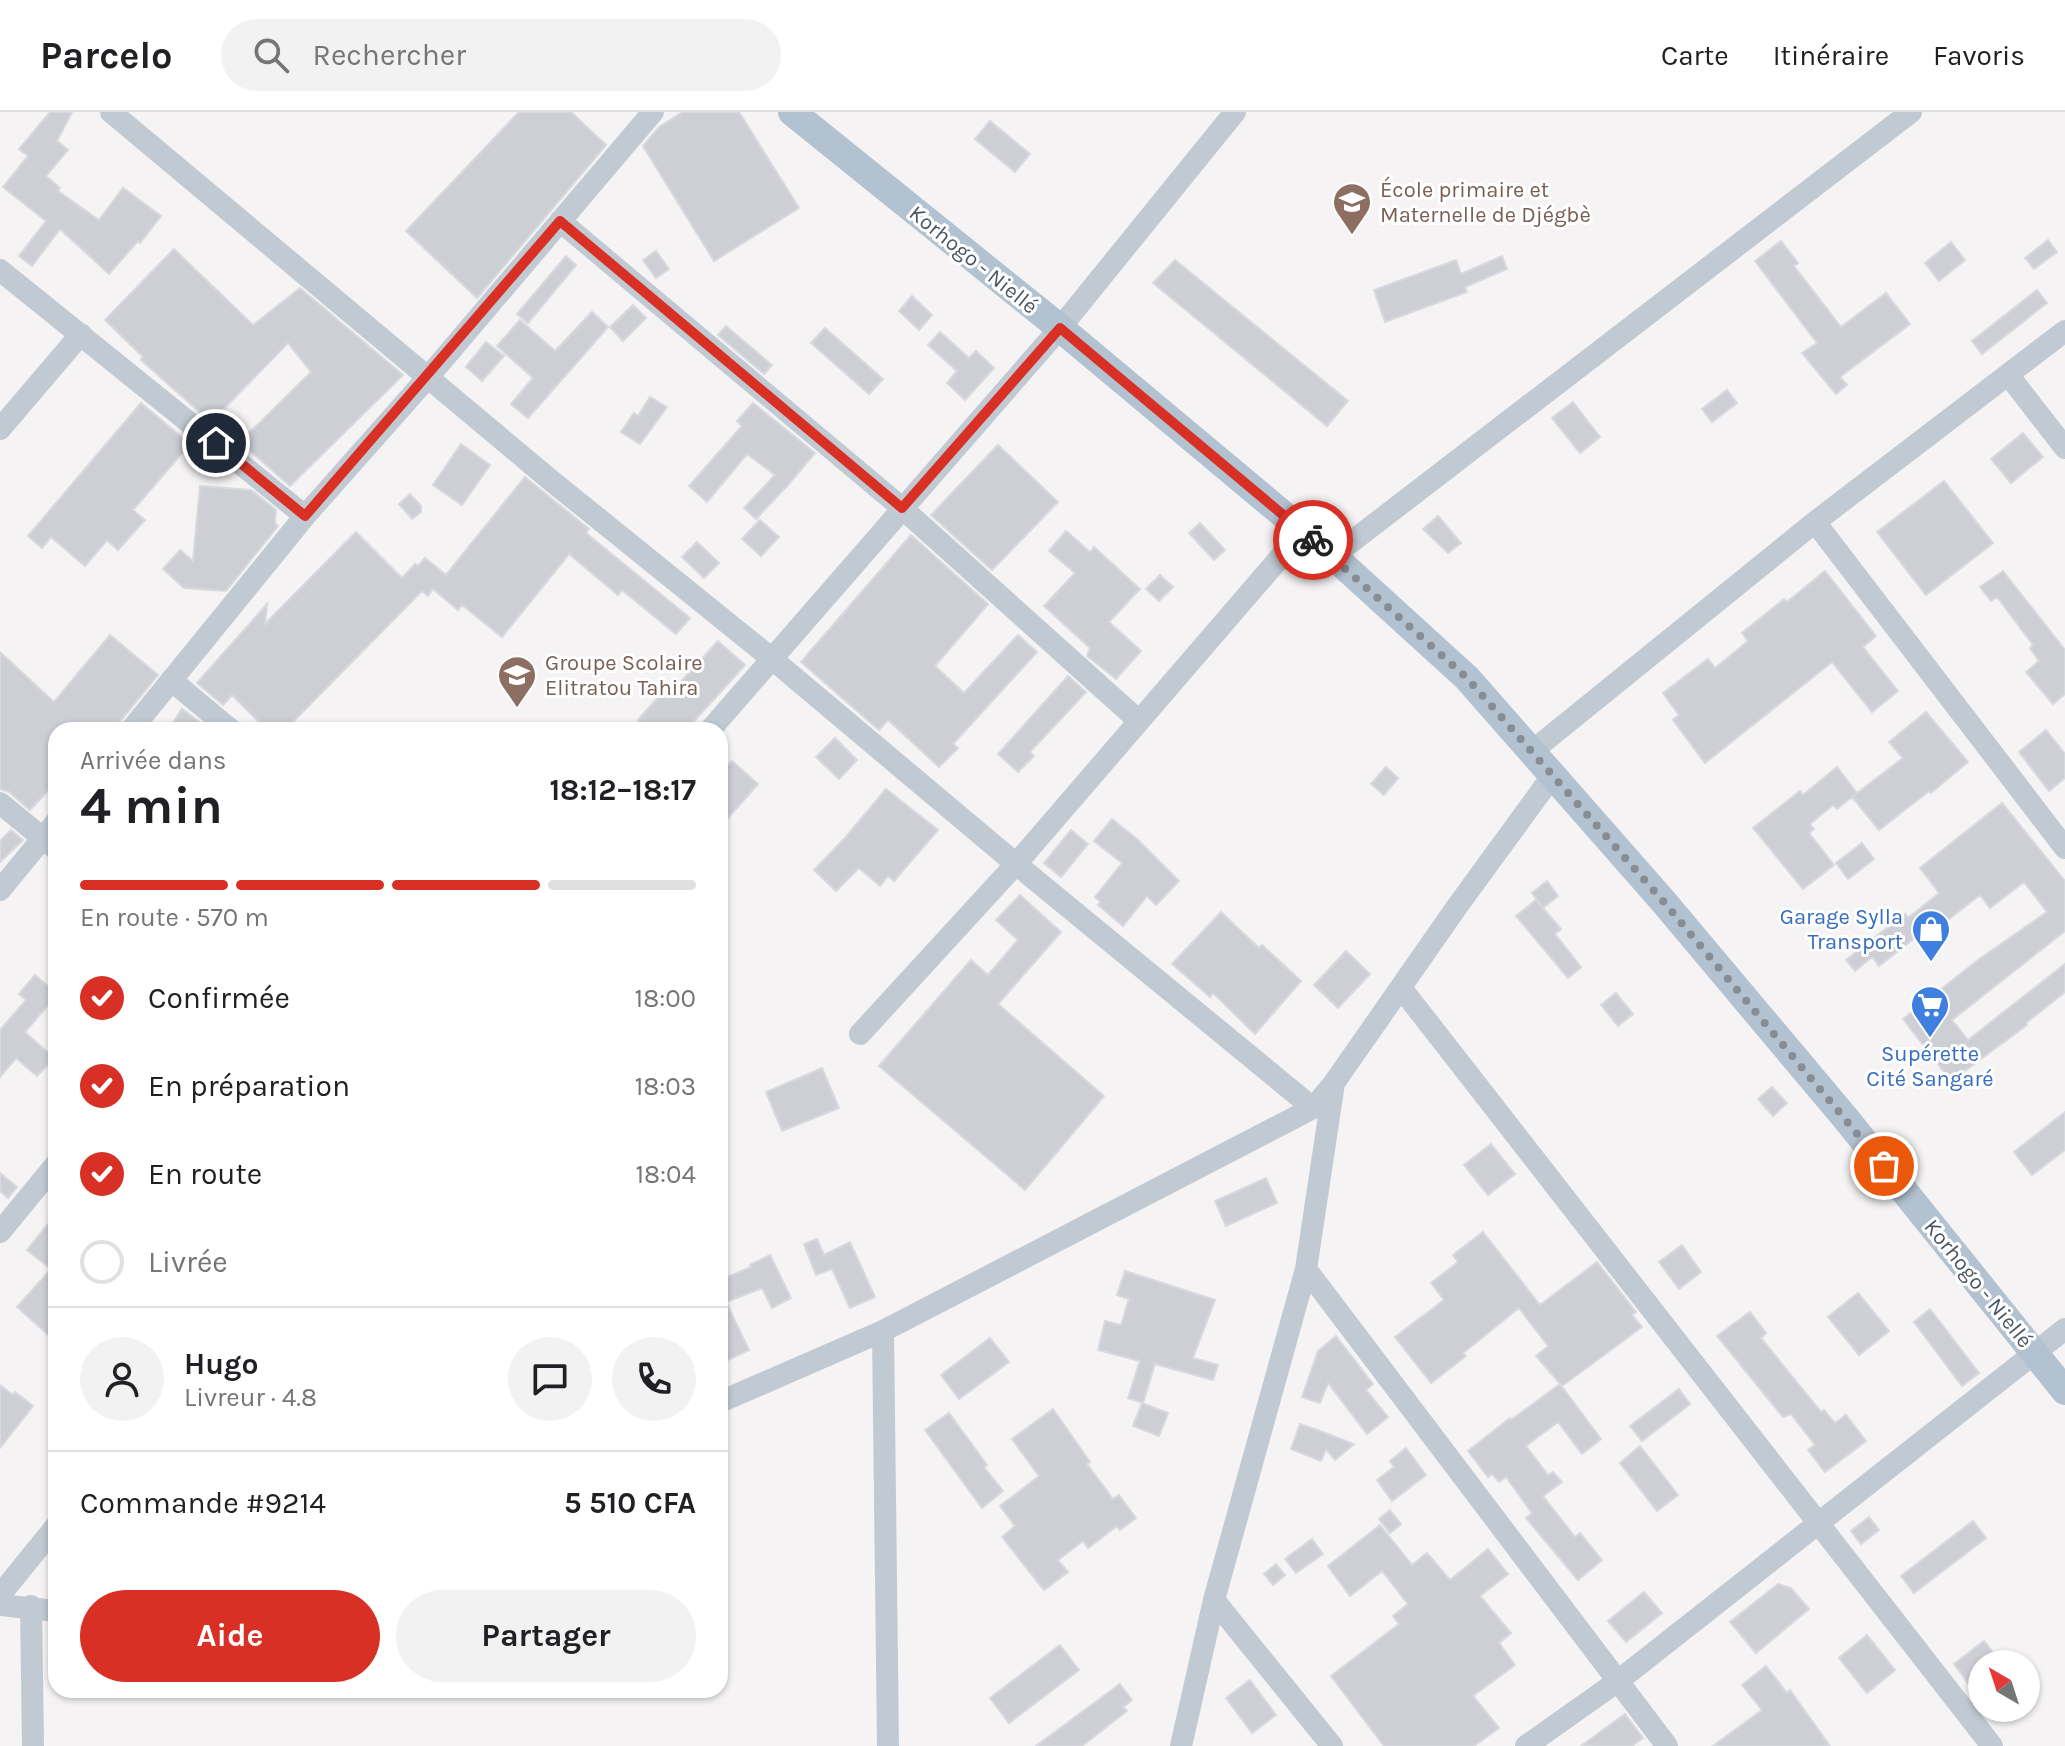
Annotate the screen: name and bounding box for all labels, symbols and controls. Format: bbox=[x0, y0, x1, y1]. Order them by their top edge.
search box bbox=[221, 19, 781, 91]
text: Parcelo bbox=[40, 33, 173, 78]
icon: search bbox=[249, 33, 293, 77]
text: Rechercher bbox=[313, 37, 466, 73]
text: Carte bbox=[1661, 39, 1729, 72]
text: Itinéraire bbox=[1773, 39, 1889, 72]
text: Favoris bbox=[1933, 39, 2025, 72]
place label: École primaire et Maternelle de Djégbè bbox=[1380, 176, 1591, 228]
school or university icon: École primaire et Maternelle de Djégbè bbox=[1331, 181, 1373, 236]
street label: Korhogo - Niellé bbox=[904, 200, 1043, 320]
pin bbox=[182, 409, 250, 477]
icon: home bbox=[194, 421, 238, 465]
courier bbox=[1273, 500, 1353, 580]
icon: bike bbox=[1291, 518, 1335, 562]
place label: Groupe Scolaire Elitratou Tahira bbox=[545, 650, 703, 701]
school or university icon: Groupe Scolaire Elitratou Tahira bbox=[496, 654, 538, 709]
text: Arrivée dans bbox=[80, 745, 227, 776]
text: 18:12–18:17 bbox=[549, 772, 696, 808]
text: 4 min bbox=[80, 775, 223, 836]
text: En route · 570 m bbox=[80, 902, 269, 933]
place label: Garage Sylla Transport bbox=[1780, 904, 1903, 955]
shop icon: Garage Sylla Transport bbox=[1910, 908, 1952, 963]
icon: check bbox=[80, 976, 124, 1020]
text: Confirmée bbox=[148, 980, 290, 1016]
text: 18:00 bbox=[635, 983, 696, 1014]
supermarket icon: Supérette Cité Sangaré bbox=[1909, 984, 1951, 1039]
place label: Supérette Cité Sangaré bbox=[1866, 1041, 1994, 1092]
icon: check bbox=[80, 1064, 124, 1108]
text: En préparation bbox=[148, 1068, 350, 1104]
text: 18:03 bbox=[635, 1071, 696, 1102]
pin bbox=[1850, 1132, 1918, 1200]
icon: bag bbox=[1862, 1144, 1906, 1188]
icon: check bbox=[80, 1152, 124, 1196]
text: En route bbox=[148, 1156, 262, 1192]
text: 18:04 bbox=[635, 1159, 696, 1190]
street label: Korhogo - Niellé bbox=[1918, 1214, 2038, 1353]
text: Livrée bbox=[148, 1244, 228, 1280]
button: person bbox=[80, 1337, 164, 1421]
button: chat bbox=[508, 1337, 592, 1421]
button: phone bbox=[612, 1337, 696, 1421]
text: Hugo bbox=[184, 1346, 258, 1382]
text: Livreur · 4.8 bbox=[184, 1382, 317, 1413]
text: Commande #9214 bbox=[80, 1485, 326, 1521]
text: 5 510 CFA bbox=[564, 1485, 696, 1521]
button: Aide bbox=[80, 1590, 380, 1682]
button: Partager bbox=[396, 1590, 696, 1682]
north arrow bbox=[1968, 1650, 2040, 1722]
map controls bbox=[1968, 1650, 2040, 1722]

